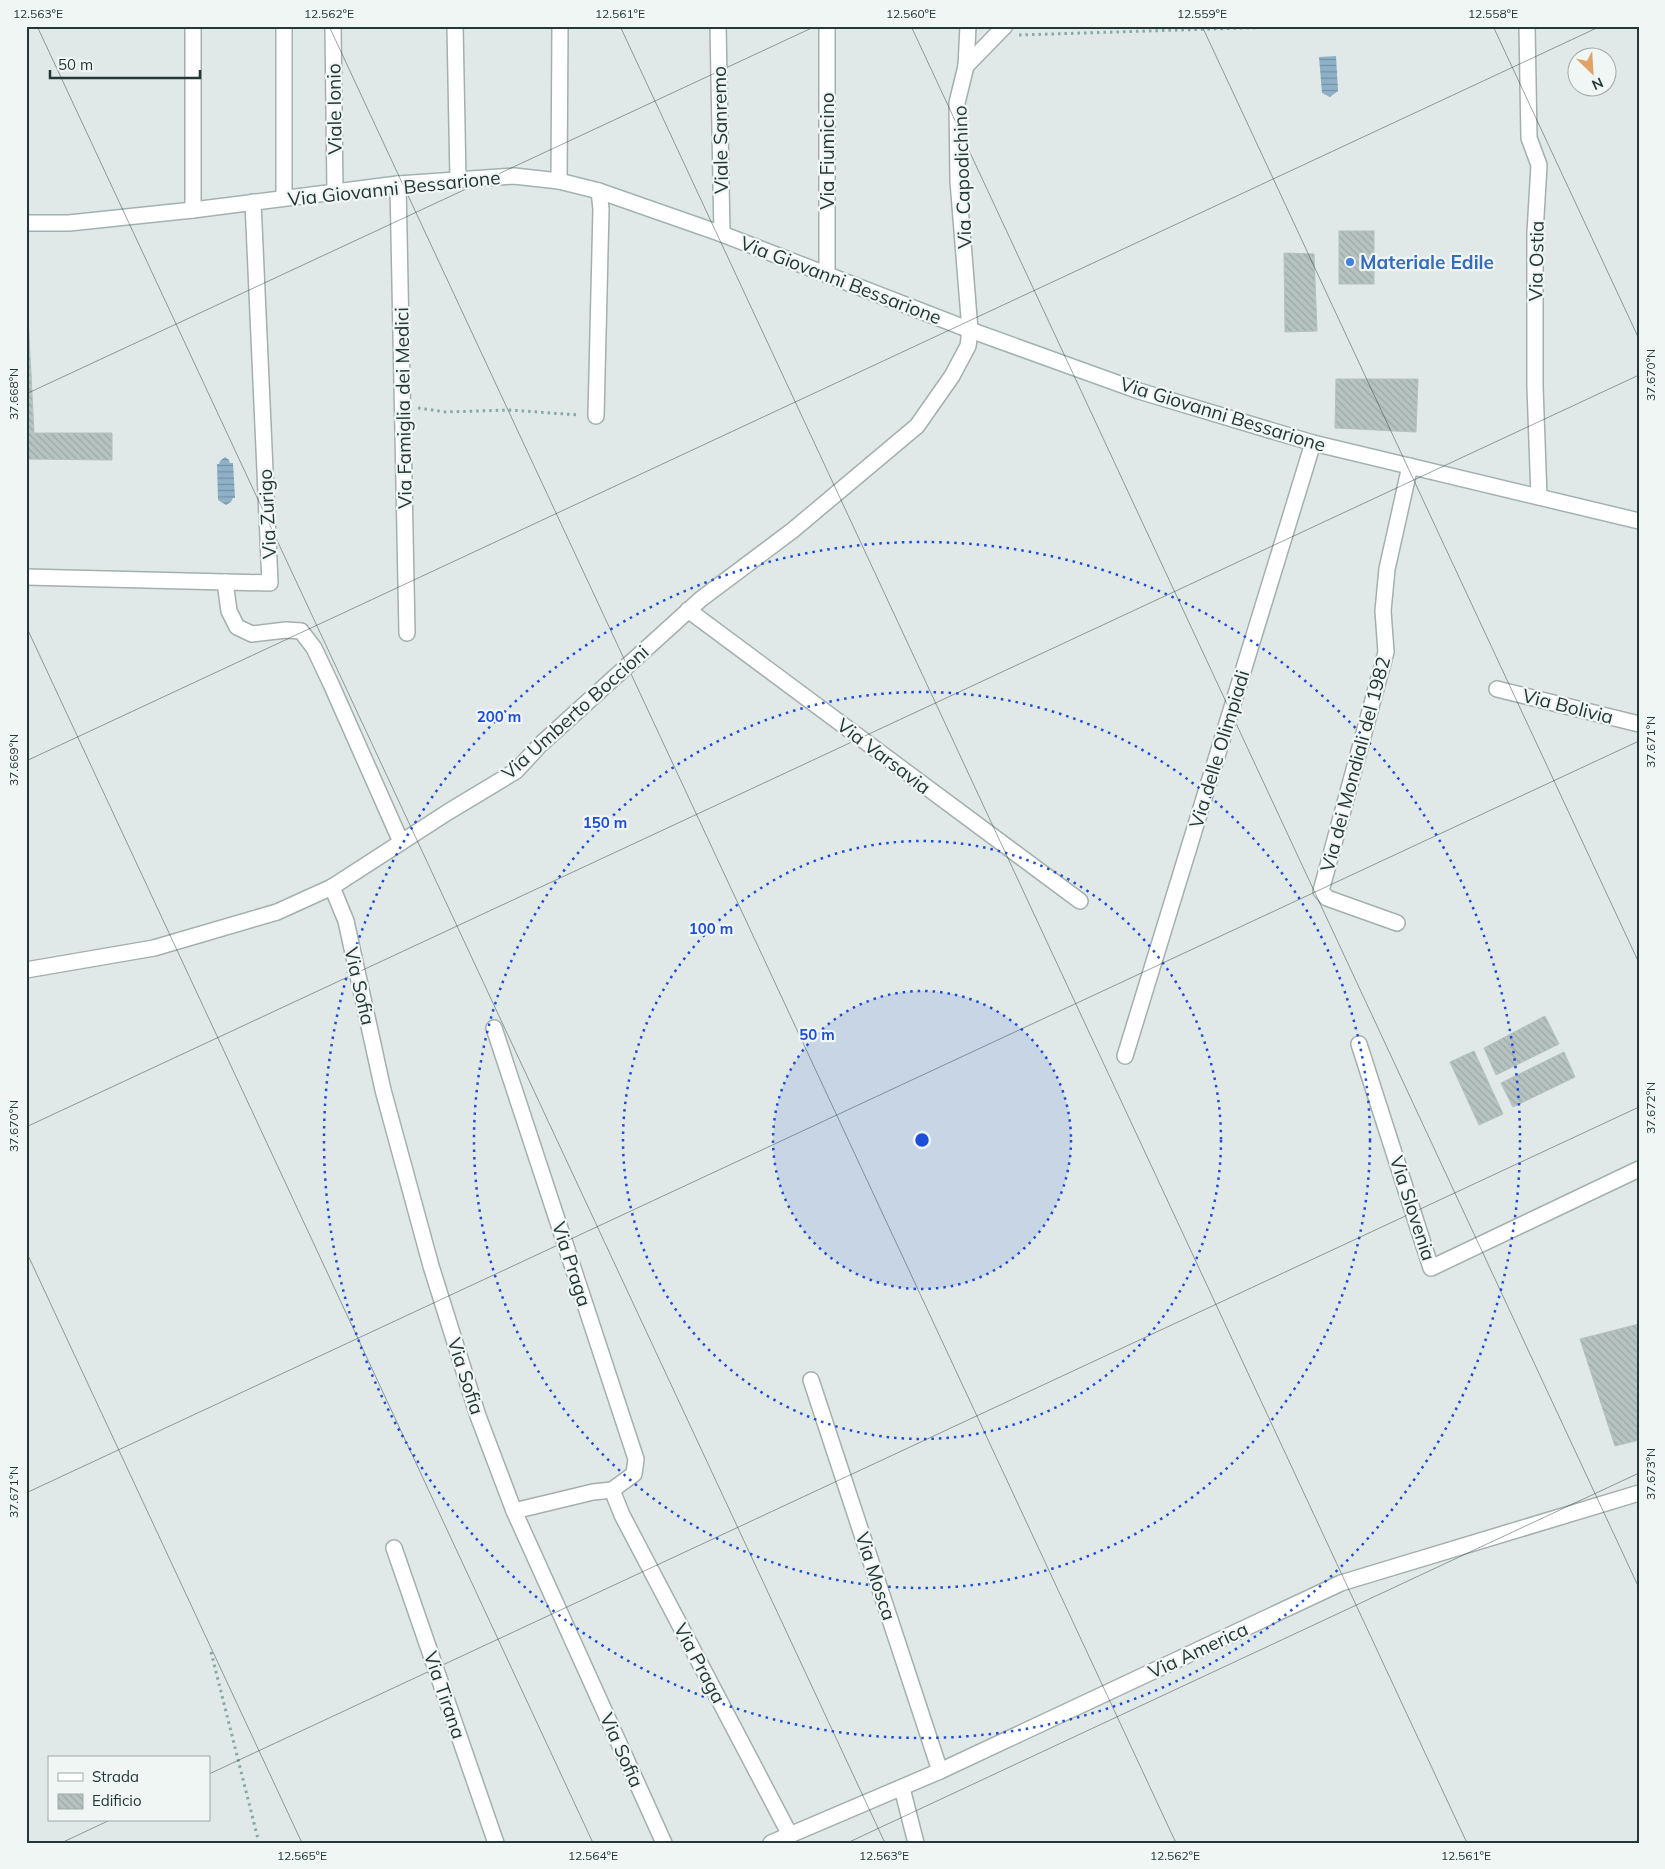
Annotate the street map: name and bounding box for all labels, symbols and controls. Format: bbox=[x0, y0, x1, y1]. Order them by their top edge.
text: 12.563°E bbox=[13, 6, 63, 21]
text: 12.562°E bbox=[304, 6, 354, 21]
text: 12.561°E bbox=[595, 6, 645, 21]
text: 12.560°E bbox=[886, 6, 936, 21]
text: 12.559°E bbox=[1177, 6, 1227, 21]
text: 12.558°E bbox=[1468, 6, 1518, 21]
scale bar bbox=[50, 48, 200, 80]
north arrow bbox=[1568, 48, 1618, 98]
text: 50 m bbox=[58, 55, 93, 74]
street label: Viale Ionio bbox=[321, 63, 347, 155]
street label: Viale Sanremo bbox=[707, 66, 733, 194]
text: N bbox=[1589, 73, 1606, 94]
street label: Via Fiumicino bbox=[815, 92, 839, 210]
street label: Via Capodichino bbox=[948, 105, 976, 249]
street label: Via Giovanni Bessarione bbox=[287, 165, 501, 211]
street label: Via Ostia bbox=[1523, 220, 1549, 302]
street label: Via Giovanni Bessarione bbox=[737, 231, 945, 329]
place label: Materiale Edile bbox=[1360, 250, 1494, 274]
marker: Materiale Edile bbox=[1344, 256, 1356, 268]
street label: Via Famiglia dei Medici bbox=[389, 307, 417, 509]
text: 37.670°N bbox=[1643, 349, 1658, 401]
text: 37.668°N bbox=[6, 368, 21, 420]
street label: Via Giovanni Bessarione bbox=[1117, 371, 1329, 457]
street label: Via Zurigo bbox=[253, 468, 281, 560]
street label: Via Umberto Boccioni bbox=[497, 640, 653, 784]
street label: Via dei Mondiali del 1982 bbox=[1315, 654, 1395, 874]
street label: Via delle Olimpiadi bbox=[1184, 667, 1254, 831]
street label: Via Bolivia bbox=[1520, 683, 1616, 729]
text: 200 m bbox=[477, 707, 521, 726]
street label: Via Varsavia bbox=[832, 713, 936, 799]
text: 37.671°N bbox=[1643, 716, 1658, 768]
text: 37.669°N bbox=[6, 734, 21, 786]
text: 150 m bbox=[583, 813, 627, 832]
text: 100 m bbox=[689, 919, 733, 938]
street label: Via Sofia bbox=[339, 945, 381, 1027]
text: 50 m bbox=[799, 1025, 835, 1044]
text: 37.672°N bbox=[1643, 1082, 1658, 1134]
text: 37.670°N bbox=[6, 1100, 21, 1152]
centre of rings bbox=[913, 1131, 931, 1149]
street label: Via Slovenia bbox=[1385, 1153, 1441, 1263]
street label: Via Praga bbox=[547, 1219, 597, 1309]
street label: Via Sofia bbox=[442, 1335, 490, 1417]
text: 37.673°N bbox=[1643, 1448, 1658, 1500]
text: 37.671°N bbox=[6, 1466, 21, 1518]
street label: Via Mosca bbox=[850, 1529, 902, 1623]
street label: Via America bbox=[1144, 1616, 1252, 1684]
street label: Via Praga bbox=[669, 1619, 731, 1707]
street label: Via Tirana bbox=[419, 1648, 471, 1742]
street label: Via Sofia bbox=[595, 1709, 649, 1791]
legend bbox=[48, 1756, 210, 1822]
text: Strada bbox=[92, 1767, 139, 1786]
text: Edificio bbox=[92, 1791, 142, 1810]
text: 12.565°E bbox=[277, 1848, 327, 1863]
text: 12.564°E bbox=[568, 1848, 618, 1863]
text: 12.563°E bbox=[859, 1848, 909, 1863]
text: 12.562°E bbox=[1150, 1848, 1200, 1863]
text: 12.561°E bbox=[1441, 1848, 1491, 1863]

